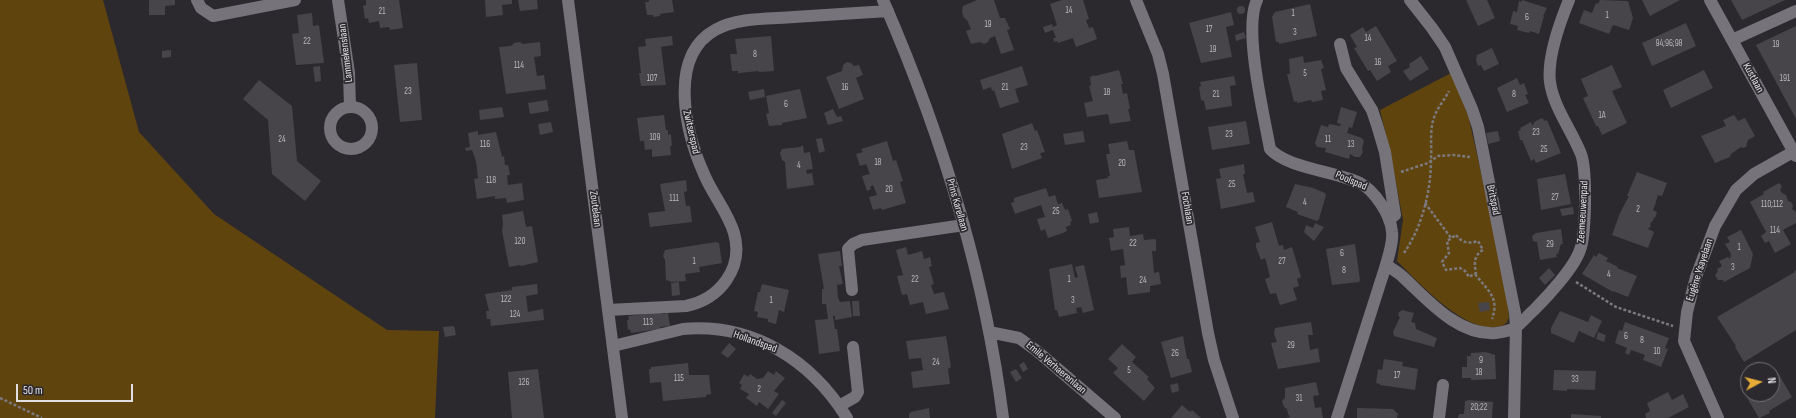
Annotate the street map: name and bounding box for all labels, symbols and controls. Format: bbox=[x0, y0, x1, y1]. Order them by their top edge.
house number: 14 bbox=[1066, 6, 1072, 16]
house number: 21 bbox=[379, 7, 385, 17]
house number: 1 bbox=[1291, 9, 1295, 19]
house number: 1 bbox=[1605, 11, 1609, 21]
house number: 6 bbox=[1525, 13, 1529, 23]
house number: 19 bbox=[984, 20, 992, 30]
street label: Lammekenslaan bbox=[336, 23, 356, 83]
house number: 17 bbox=[1206, 25, 1212, 35]
house number: 3 bbox=[1293, 28, 1297, 38]
house number: 14 bbox=[1365, 34, 1371, 44]
house number: 22 bbox=[303, 37, 311, 47]
house number: 94;96;98 bbox=[1655, 39, 1683, 49]
house number: 19 bbox=[1772, 40, 1780, 50]
house number: 19 bbox=[1209, 45, 1217, 55]
house number: 8 bbox=[753, 50, 757, 60]
house number: 16 bbox=[1374, 58, 1382, 68]
house number: 114 bbox=[514, 61, 524, 71]
street label: Kustlaan bbox=[1739, 61, 1767, 95]
house number: 5 bbox=[1303, 69, 1307, 79]
house number: 107 bbox=[647, 74, 657, 84]
house number: 191 bbox=[1780, 74, 1790, 84]
house number: 16 bbox=[841, 83, 849, 93]
house number: 21 bbox=[1002, 83, 1008, 93]
house number: 23 bbox=[404, 87, 412, 97]
house number: 18 bbox=[1103, 88, 1111, 98]
house number: 21 bbox=[1213, 90, 1219, 100]
house number: 8 bbox=[1512, 90, 1516, 100]
house number: 6 bbox=[784, 100, 788, 110]
street label: Zwitserspad bbox=[680, 109, 702, 155]
house number: 1A bbox=[1598, 111, 1606, 121]
house number: 23 bbox=[1532, 128, 1540, 138]
house number: 23 bbox=[1225, 130, 1233, 140]
house number: 109 bbox=[649, 133, 661, 143]
house number: 24 bbox=[278, 135, 286, 145]
house number: 11 bbox=[1325, 135, 1331, 145]
house number: 116 bbox=[480, 140, 490, 150]
house number: 13 bbox=[1348, 140, 1354, 150]
house number: 23 bbox=[1020, 143, 1028, 153]
house number: 25 bbox=[1540, 145, 1548, 155]
house number: 18 bbox=[874, 158, 882, 168]
house number: 20 bbox=[1118, 159, 1126, 169]
house number: 4 bbox=[797, 161, 801, 171]
street label: Poolspad bbox=[1333, 168, 1369, 194]
house number: 118 bbox=[486, 176, 496, 186]
street label: Prins Karellaan bbox=[943, 177, 971, 233]
house number: 25 bbox=[1228, 180, 1236, 190]
street label: Zeemeeuwenpad bbox=[1575, 181, 1591, 243]
street label: Britspad bbox=[1483, 184, 1503, 216]
house number: 20 bbox=[885, 185, 893, 195]
street label: Zoutelaan bbox=[586, 190, 604, 228]
street label: Fochlaan bbox=[1178, 191, 1196, 225]
house number: 27 bbox=[1551, 193, 1559, 203]
house number: 111 bbox=[669, 194, 679, 204]
house number: 4 bbox=[1303, 198, 1307, 208]
house number: 110;112 bbox=[1761, 200, 1783, 210]
house number: 2 bbox=[1636, 205, 1640, 215]
house number: 25 bbox=[1052, 207, 1060, 217]
house number: 114 bbox=[1770, 226, 1780, 236]
house number: 120 bbox=[515, 237, 525, 247]
street label: Eugène Ysayelaan bbox=[1684, 237, 1716, 303]
house number: 22 bbox=[1129, 239, 1137, 249]
house number: 29 bbox=[1546, 240, 1554, 250]
house number: 1 bbox=[1737, 243, 1741, 253]
house number: 6 bbox=[1340, 249, 1344, 259]
house number: 1 bbox=[692, 257, 696, 267]
house number: 27 bbox=[1278, 257, 1286, 267]
house number: 3 bbox=[1731, 263, 1735, 273]
house number: 8 bbox=[1342, 266, 1346, 276]
house number: 4 bbox=[1607, 270, 1611, 280]
house number: 22 bbox=[911, 275, 919, 285]
house number: 1 bbox=[1067, 275, 1071, 285]
house number: 24 bbox=[1139, 276, 1147, 286]
house number: 122 bbox=[501, 295, 511, 305]
house number: 1 bbox=[769, 296, 773, 306]
house number: 3 bbox=[1071, 296, 1075, 306]
house number: 124 bbox=[510, 310, 520, 320]
house number: 113 bbox=[643, 318, 653, 328]
street label: Hollandspad bbox=[732, 328, 778, 356]
house number: 6 bbox=[1624, 332, 1628, 342]
house number: 8 bbox=[1640, 336, 1644, 346]
street label: Emile Verhaerenlaan bbox=[1023, 339, 1089, 397]
house number: 29 bbox=[1287, 341, 1295, 351]
house number: 10 bbox=[1653, 347, 1661, 357]
house number: 26 bbox=[1171, 349, 1179, 359]
house number: 9 bbox=[1479, 356, 1483, 366]
house number: 24 bbox=[932, 358, 940, 368]
north arrow bbox=[1740, 362, 1780, 402]
house number: 5 bbox=[1127, 366, 1131, 376]
house number: 18 bbox=[1475, 368, 1483, 378]
house number: 17 bbox=[1394, 371, 1400, 381]
house number: 115 bbox=[674, 374, 684, 384]
house number: 33 bbox=[1571, 375, 1579, 385]
scale bar bbox=[18, 376, 135, 402]
text: N bbox=[1765, 377, 1778, 384]
house number: 126 bbox=[519, 378, 529, 388]
text: 50 m bbox=[23, 383, 43, 398]
house number: 2 bbox=[757, 385, 761, 395]
house number: 31 bbox=[1296, 394, 1302, 404]
house number: 20;22 bbox=[1471, 403, 1487, 413]

